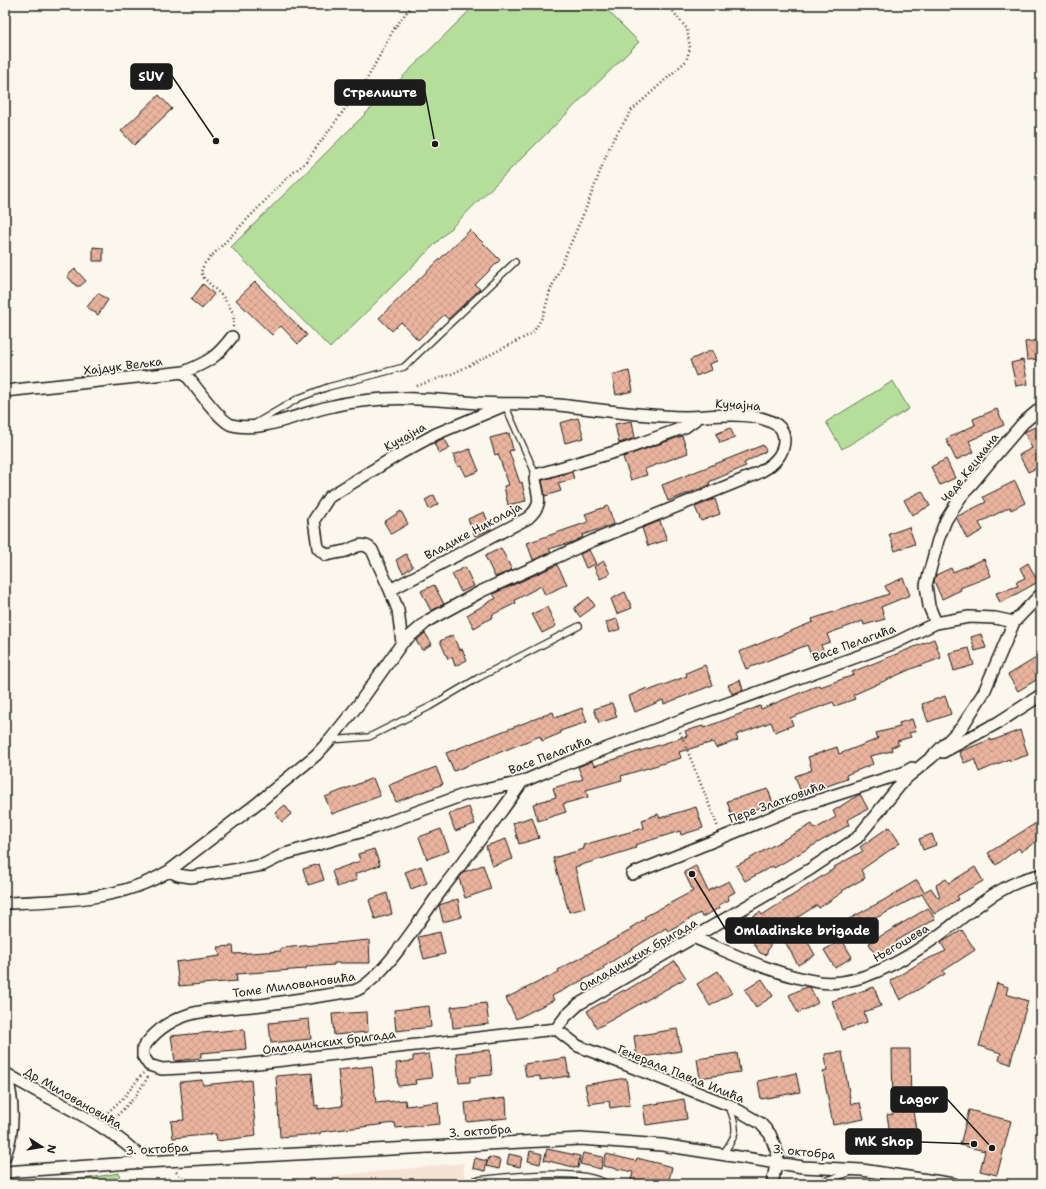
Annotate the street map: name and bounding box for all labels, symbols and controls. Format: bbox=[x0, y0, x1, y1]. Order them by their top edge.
callout: SUV bbox=[131, 64, 172, 89]
text: SUV bbox=[138, 68, 165, 85]
callout: Стрелиште bbox=[335, 80, 425, 105]
text: Стрелиште bbox=[343, 84, 417, 101]
street label: Хајдук Вељка bbox=[83, 353, 164, 379]
street label: Кучајна bbox=[715, 395, 762, 415]
street label: Кучајна bbox=[381, 419, 429, 455]
street label: Чеде Кецмана bbox=[938, 429, 1003, 506]
street label: Владике Николаја bbox=[422, 498, 525, 563]
street label: Васе Пелагића bbox=[810, 620, 898, 665]
street label: Васе Пелагића bbox=[506, 732, 594, 778]
street label: Пере Златковића bbox=[727, 777, 828, 827]
street label: Омладинских бригада bbox=[576, 914, 701, 995]
callout: Omladinske brigade bbox=[726, 918, 878, 943]
street label: Његошева bbox=[870, 920, 932, 966]
text: Omladinske brigade bbox=[734, 922, 870, 939]
street label: Томе Миловановића bbox=[231, 968, 357, 1002]
street label: Омладинских бригада bbox=[261, 1026, 397, 1058]
street label: Генерала Павла Илића bbox=[615, 1041, 747, 1107]
street label: Др Миловановића bbox=[21, 1063, 125, 1133]
callout: Lagor bbox=[891, 1087, 947, 1112]
text: Lagor bbox=[899, 1091, 939, 1108]
street label: 3. октобра bbox=[448, 1121, 513, 1141]
north arrow bbox=[22, 1127, 62, 1167]
callout: MK Shop bbox=[846, 1129, 921, 1154]
text: MK Shop bbox=[854, 1133, 914, 1150]
street label: 3. октобра bbox=[125, 1139, 190, 1159]
street label: 3. октобра bbox=[772, 1141, 837, 1163]
text: N bbox=[43, 1143, 60, 1155]

